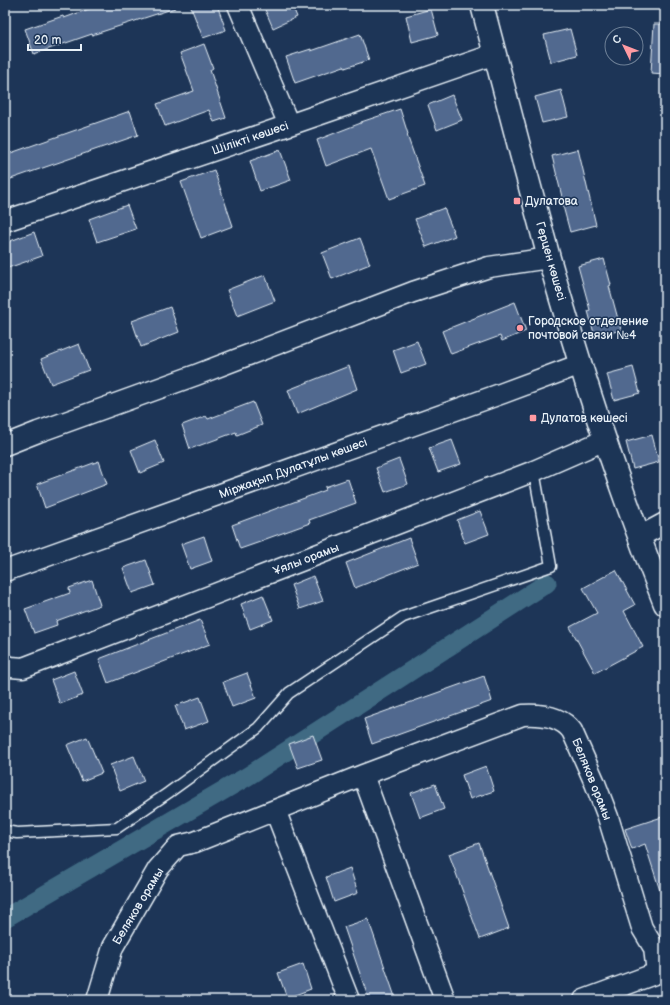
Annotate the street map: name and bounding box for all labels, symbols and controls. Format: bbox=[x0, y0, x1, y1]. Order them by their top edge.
scale bar bbox=[28, 26, 81, 52]
north arrow bbox=[604, 26, 644, 66]
text: С bbox=[610, 32, 625, 47]
text: 20 m bbox=[34, 33, 61, 48]
street label: Шілікті көшесі bbox=[210, 118, 291, 159]
place label: Дулатова bbox=[525, 194, 578, 209]
marker: Дулатова bbox=[512, 196, 522, 206]
street label: Герцен көшесі bbox=[532, 220, 569, 302]
place label: Городское отделение почтовой связи №4 bbox=[528, 314, 649, 343]
marker: Городское отделение почтовой связи №4 bbox=[515, 323, 525, 333]
place label: Дулатов көшесі bbox=[541, 411, 628, 426]
marker: Дулатов көшесі bbox=[528, 413, 538, 423]
street label: Міржақып Дулатұлы көшесі bbox=[217, 435, 369, 502]
street label: Ұялы орамы bbox=[271, 540, 341, 579]
street label: Беляков орамы bbox=[568, 736, 615, 822]
street label: Беляков орамы bbox=[110, 865, 167, 947]

